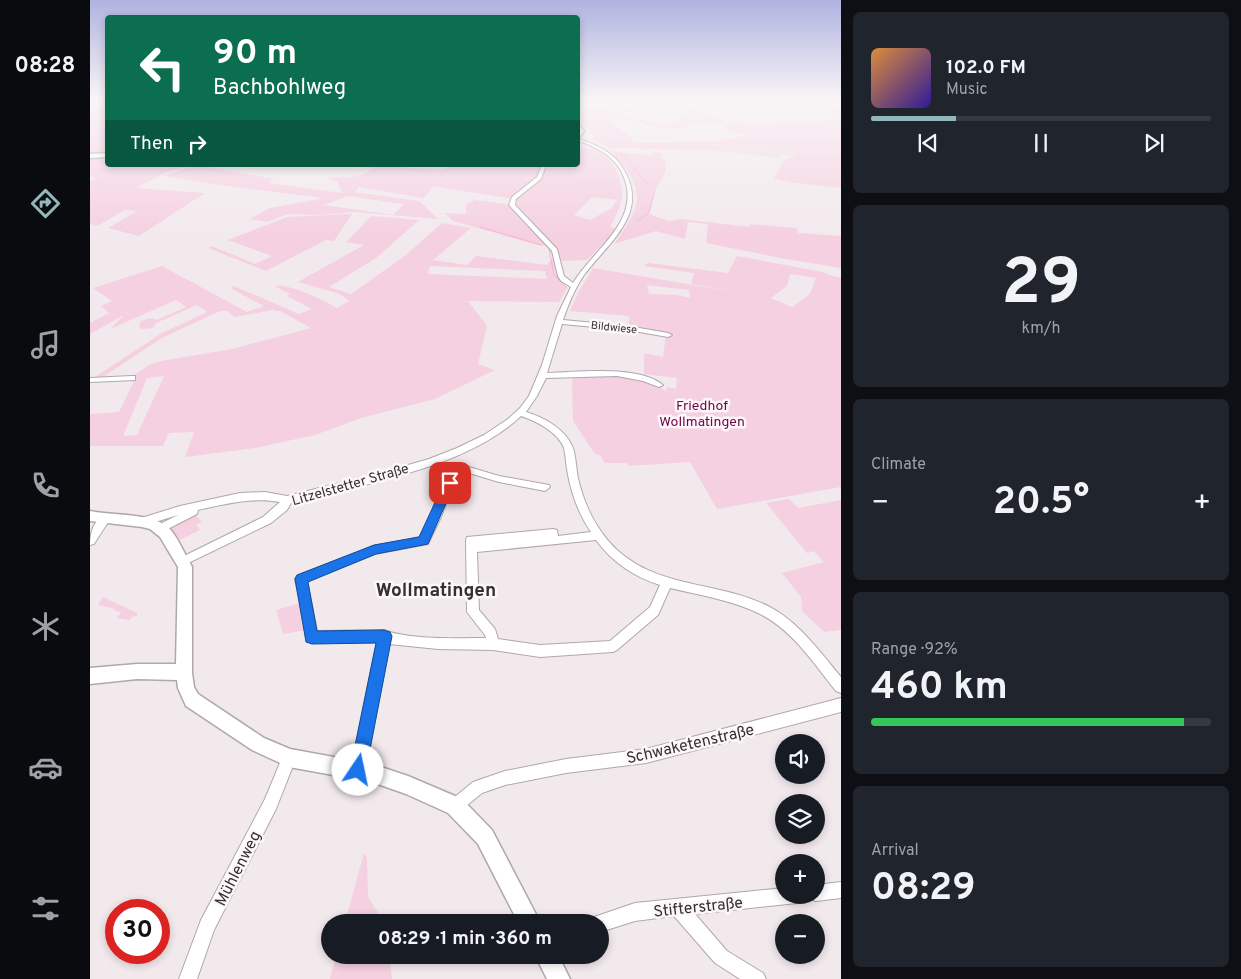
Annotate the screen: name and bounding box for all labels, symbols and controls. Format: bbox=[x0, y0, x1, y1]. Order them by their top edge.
text: 90 m bbox=[213, 32, 297, 76]
icon: left bbox=[130, 35, 195, 100]
text: 08:28 bbox=[15, 53, 75, 80]
text: 102.0 FM bbox=[946, 56, 1026, 80]
text: Bachbohlweg bbox=[213, 75, 346, 102]
text: Music bbox=[946, 80, 987, 100]
icon: previous bbox=[914, 129, 942, 157]
icon: pause bbox=[1027, 129, 1055, 157]
icon: next bbox=[1140, 129, 1168, 157]
icon: right bbox=[183, 130, 211, 158]
text: Then bbox=[130, 132, 173, 156]
icon: directions bbox=[28, 186, 63, 221]
text: 29 bbox=[1001, 245, 1081, 327]
street label: Bildwiese bbox=[590, 319, 638, 337]
text: km/h bbox=[1022, 319, 1060, 339]
icon: music bbox=[28, 327, 63, 362]
park label: Friedhof Wollmatingen bbox=[659, 398, 745, 431]
text: Climate bbox=[871, 455, 926, 475]
street label: Litzelstetter Straße bbox=[290, 461, 411, 510]
pin bbox=[429, 462, 471, 504]
icon: phone bbox=[28, 468, 63, 503]
icon: arrive bbox=[436, 469, 464, 497]
text: 20.5° bbox=[993, 479, 1089, 528]
text: − bbox=[871, 486, 889, 522]
text: + bbox=[1193, 486, 1211, 522]
district label: Wollmatingen bbox=[376, 579, 496, 603]
icon: climate bbox=[28, 609, 63, 644]
text: Range · 92% bbox=[871, 640, 958, 660]
text: 460 km bbox=[871, 664, 1008, 713]
street label: Schwaketenstraße bbox=[625, 721, 756, 769]
map controls bbox=[775, 734, 825, 964]
button: sound bbox=[775, 734, 825, 784]
position arrow bbox=[331, 743, 383, 795]
icon: car bbox=[28, 750, 63, 785]
button: layers bbox=[775, 794, 825, 844]
street label: Mühlenweg bbox=[211, 828, 266, 910]
text: Arrival bbox=[871, 841, 919, 861]
button: + bbox=[775, 854, 825, 904]
text: 08:29 bbox=[871, 865, 976, 914]
icon: filters bbox=[28, 891, 63, 926]
street label: Stifterstraße bbox=[652, 893, 744, 923]
speed limit sign: 30 bbox=[105, 899, 170, 964]
button: − bbox=[775, 914, 825, 964]
text: 08:29 · 1 min · 360 m bbox=[378, 927, 552, 951]

